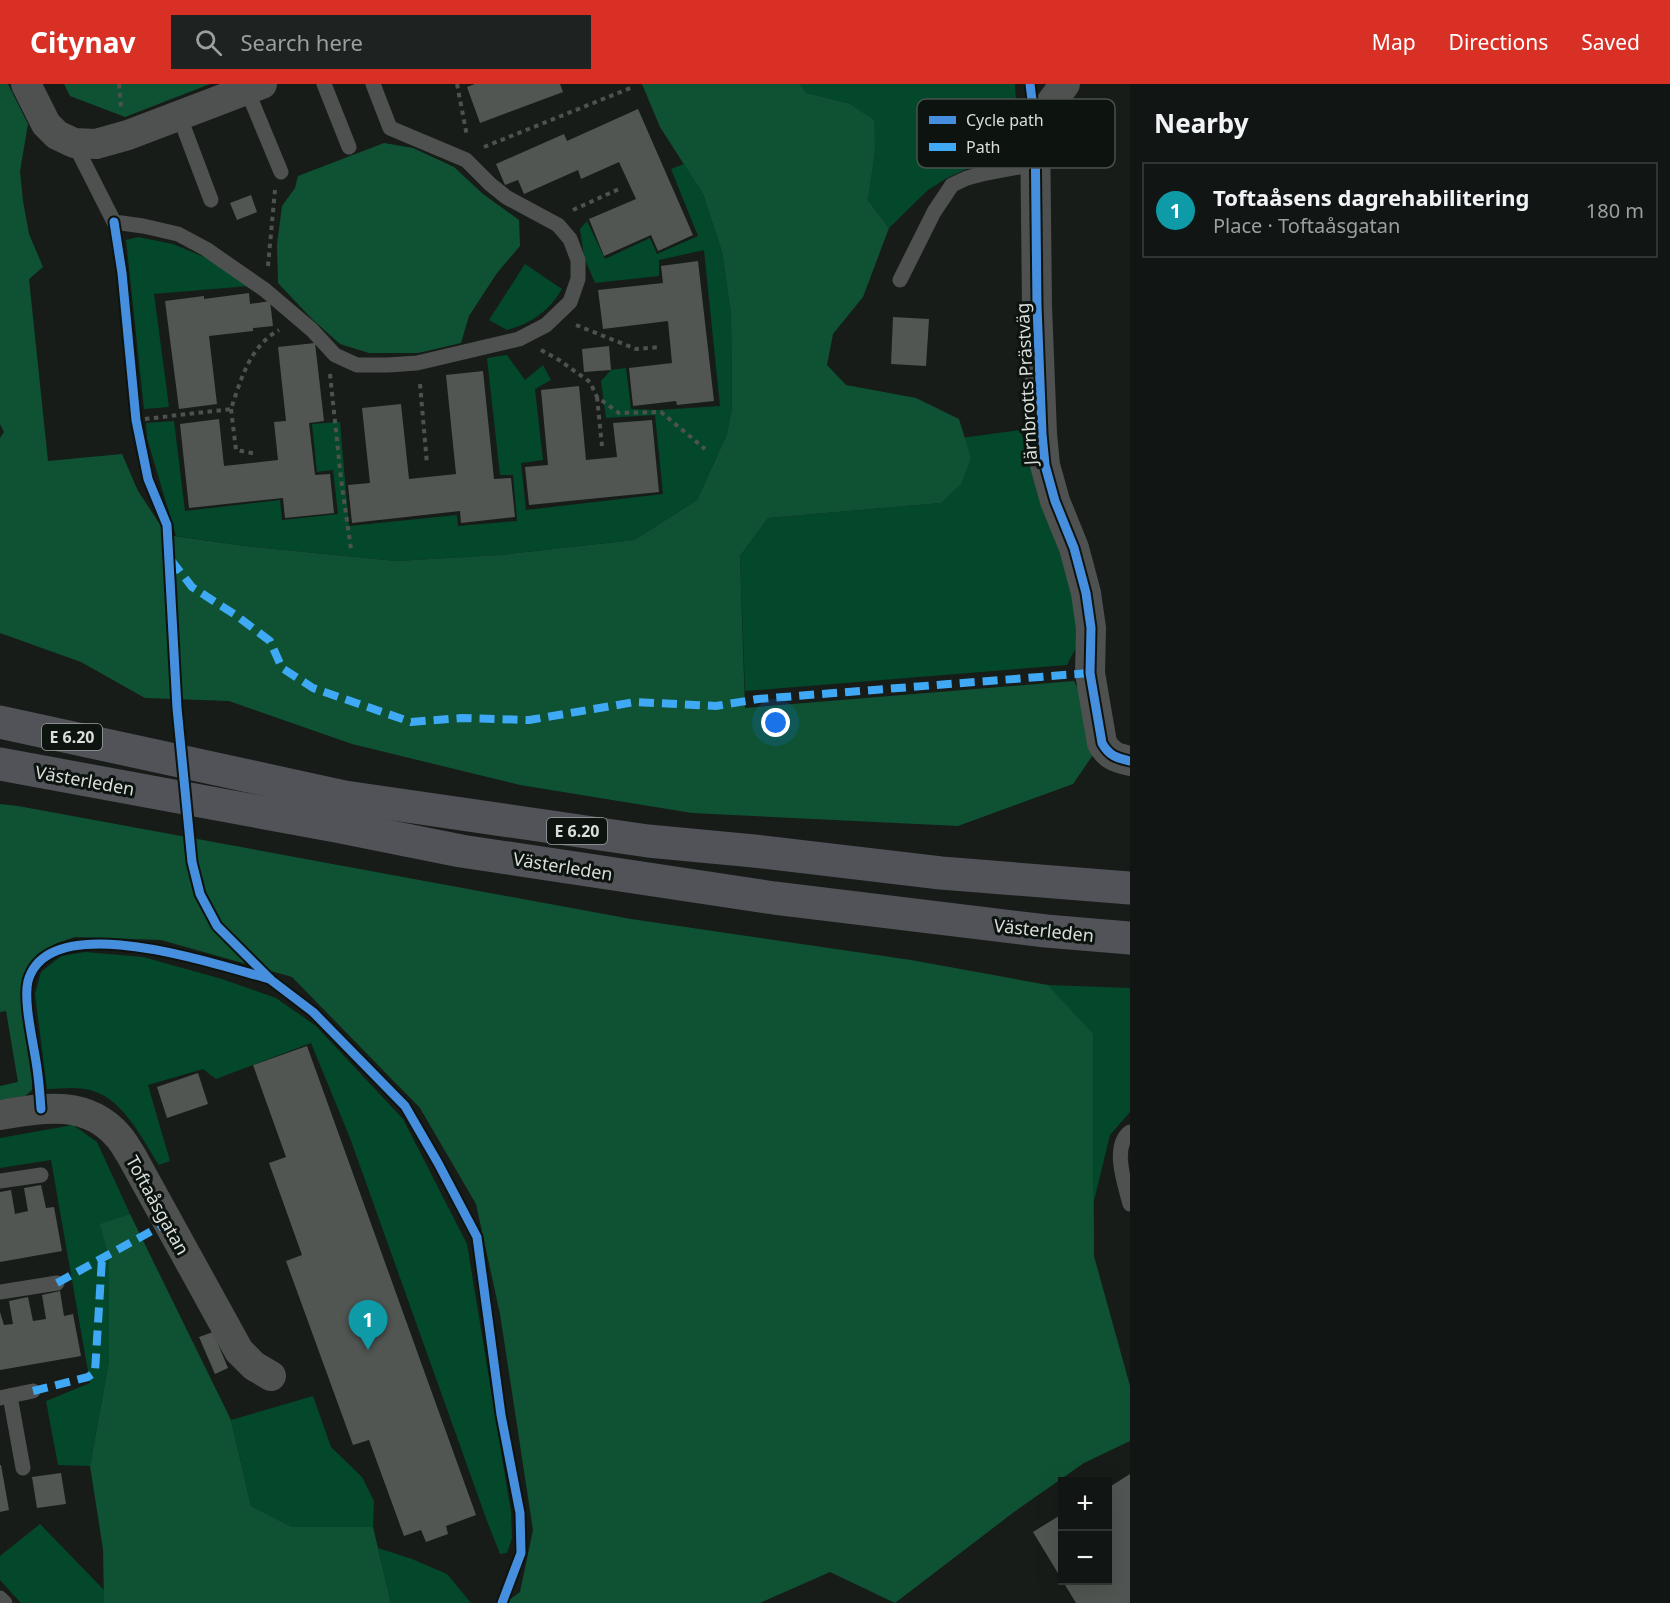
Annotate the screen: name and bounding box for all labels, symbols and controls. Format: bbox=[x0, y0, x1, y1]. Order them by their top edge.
search box bbox=[171, 15, 591, 69]
text: Citynav bbox=[30, 23, 135, 61]
icon: search bbox=[192, 26, 225, 59]
text: Search here bbox=[240, 27, 363, 57]
text: Map bbox=[1372, 28, 1416, 56]
text: Directions bbox=[1449, 28, 1548, 56]
text: Saved bbox=[1581, 28, 1640, 56]
legend bbox=[917, 99, 1115, 168]
text: Nearby bbox=[1154, 105, 1249, 141]
text: Cycle path bbox=[966, 109, 1044, 131]
text: Path bbox=[966, 136, 1000, 158]
text: Toftaåsens dagrehabilitering bbox=[1213, 182, 1529, 212]
text: 1 bbox=[1170, 197, 1181, 224]
text: 180 m bbox=[1586, 197, 1644, 224]
text: Place · Toftaåsgatan bbox=[1213, 212, 1400, 239]
street label: Järnbrotts Prästväg bbox=[1010, 302, 1042, 468]
your location bbox=[761, 708, 790, 737]
road number: E 6.20 bbox=[42, 724, 102, 750]
street label: Västerleden bbox=[33, 759, 137, 801]
road number: E 6.20 bbox=[547, 818, 607, 844]
street label: Västerleden bbox=[512, 846, 614, 886]
street label: Västerleden bbox=[993, 913, 1095, 947]
street label: Toftaåsgatan bbox=[121, 1151, 195, 1259]
pin: 1 bbox=[348, 1300, 388, 1350]
map controls bbox=[1058, 1477, 1112, 1585]
button: + bbox=[1058, 1477, 1112, 1531]
button: − bbox=[1058, 1531, 1112, 1585]

